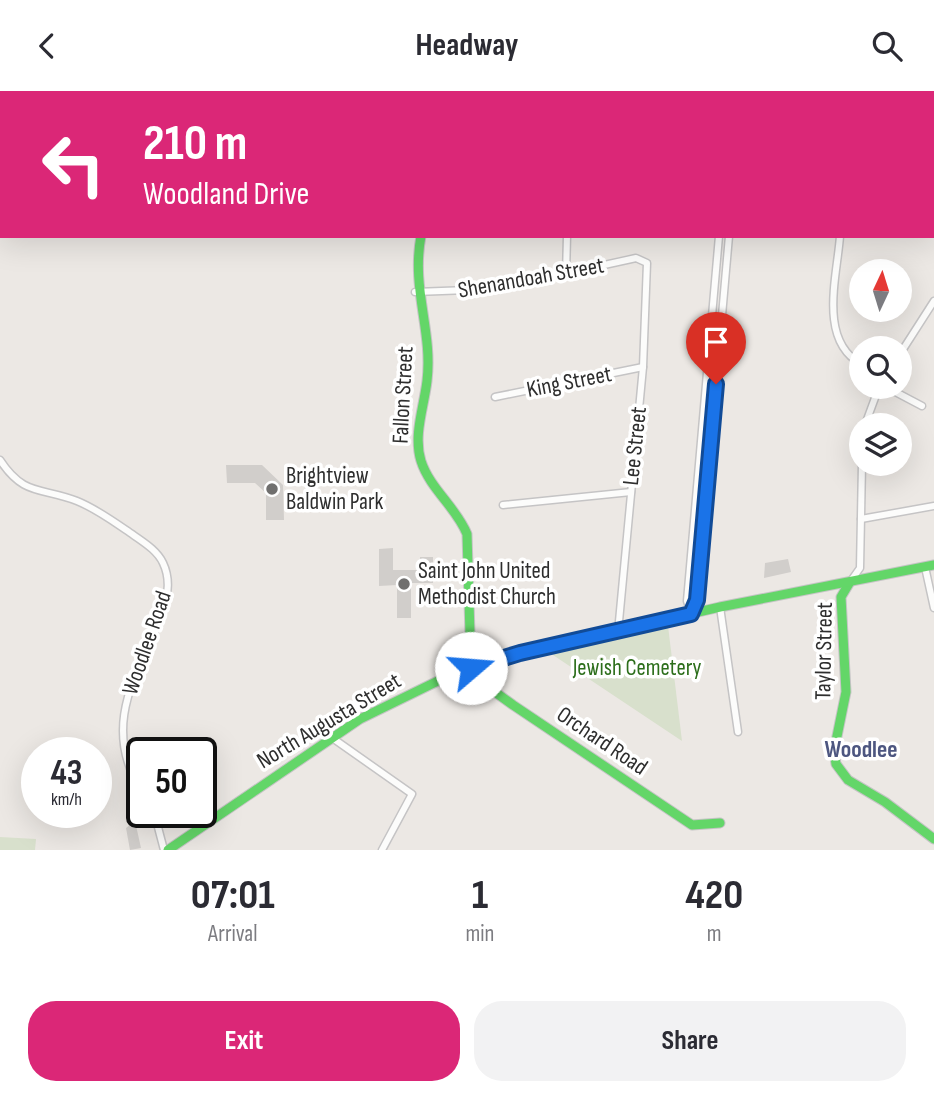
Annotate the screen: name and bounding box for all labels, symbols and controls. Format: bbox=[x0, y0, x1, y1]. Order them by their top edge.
text: Headway bbox=[416, 26, 518, 65]
icon: back bbox=[28, 27, 66, 65]
icon: search bbox=[868, 27, 906, 65]
text: 210 m bbox=[143, 115, 247, 174]
icon: left bbox=[28, 119, 119, 210]
text: Woodland Drive bbox=[143, 175, 309, 214]
street label: Shenandoah Street bbox=[456, 251, 606, 305]
north arrow bbox=[849, 259, 912, 322]
map controls bbox=[849, 259, 912, 476]
pin bbox=[686, 312, 746, 384]
icon: arrive bbox=[697, 323, 735, 361]
button: search bbox=[849, 336, 912, 399]
street label: Fallon Street bbox=[386, 346, 420, 444]
street label: King Street bbox=[524, 360, 614, 404]
street label: Lee Street bbox=[617, 405, 653, 487]
button: layers bbox=[849, 413, 912, 476]
place label: Brightview Baldwin Park bbox=[286, 462, 384, 516]
marker: Brightview Baldwin Park bbox=[264, 481, 280, 497]
place label: Saint John United Methodist Church bbox=[418, 557, 556, 611]
marker: Saint John United Methodist Church bbox=[396, 576, 412, 592]
street label: Woodlee Road bbox=[116, 587, 178, 699]
street label: Taylor Street bbox=[809, 602, 839, 700]
position arrow bbox=[434, 631, 508, 705]
park label: Jewish Cemetery bbox=[572, 654, 701, 682]
street label: North Augusta Street bbox=[252, 667, 406, 775]
street label: Orchard Road bbox=[551, 701, 653, 781]
district label: Woodlee bbox=[825, 735, 898, 764]
speed limit sign: 50 bbox=[126, 737, 217, 828]
text: 43 bbox=[50, 752, 83, 795]
text: km/h bbox=[51, 789, 82, 810]
text: 07:01 bbox=[191, 870, 275, 921]
text: 1 bbox=[472, 870, 488, 921]
text: 420 bbox=[685, 870, 743, 921]
text: Arrival bbox=[208, 920, 257, 948]
text: min bbox=[466, 920, 494, 948]
text: m bbox=[707, 920, 722, 948]
button: Exit bbox=[28, 1001, 460, 1081]
button: Share bbox=[474, 1001, 906, 1081]

